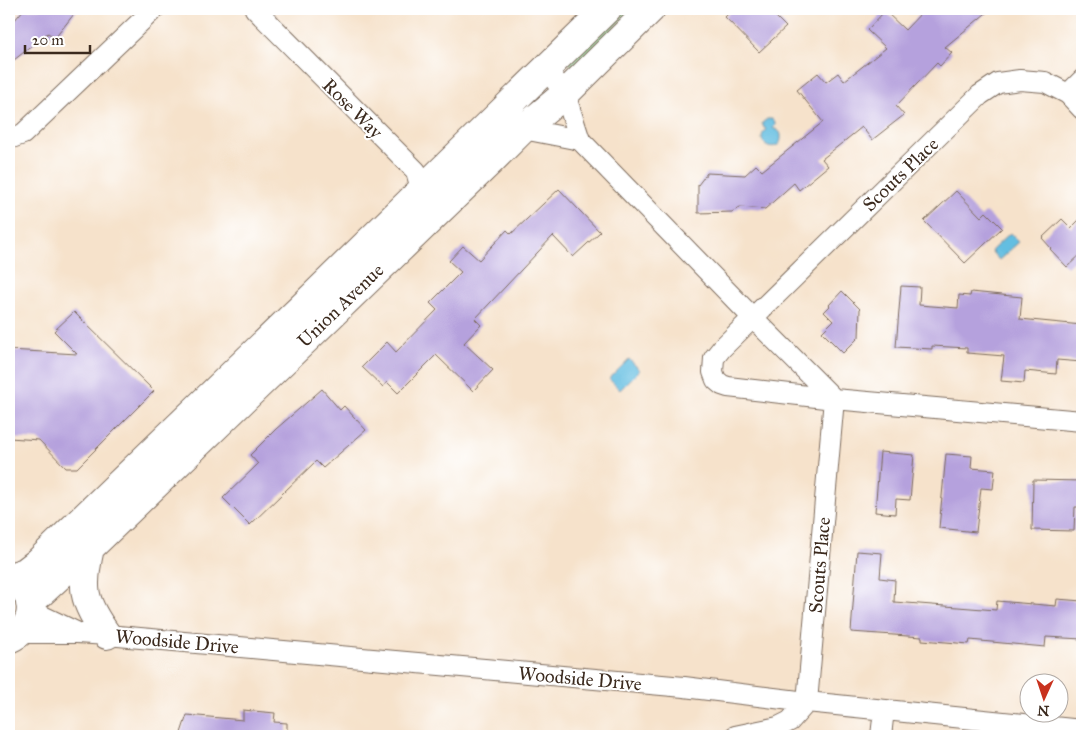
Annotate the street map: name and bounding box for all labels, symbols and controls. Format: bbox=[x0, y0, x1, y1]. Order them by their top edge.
scale bar bbox=[25, 22, 90, 54]
text: 20 m bbox=[32, 31, 64, 49]
street label: Rose Way bbox=[318, 73, 388, 144]
street label: Scouts Place bbox=[858, 133, 943, 216]
street label: Union Avenue bbox=[292, 258, 388, 352]
street label: Scouts Place bbox=[804, 516, 835, 614]
street label: Woodside Drive bbox=[114, 625, 240, 658]
street label: Woodside Drive bbox=[517, 662, 643, 695]
north arrow bbox=[1018, 672, 1068, 722]
text: N bbox=[1037, 702, 1050, 719]

